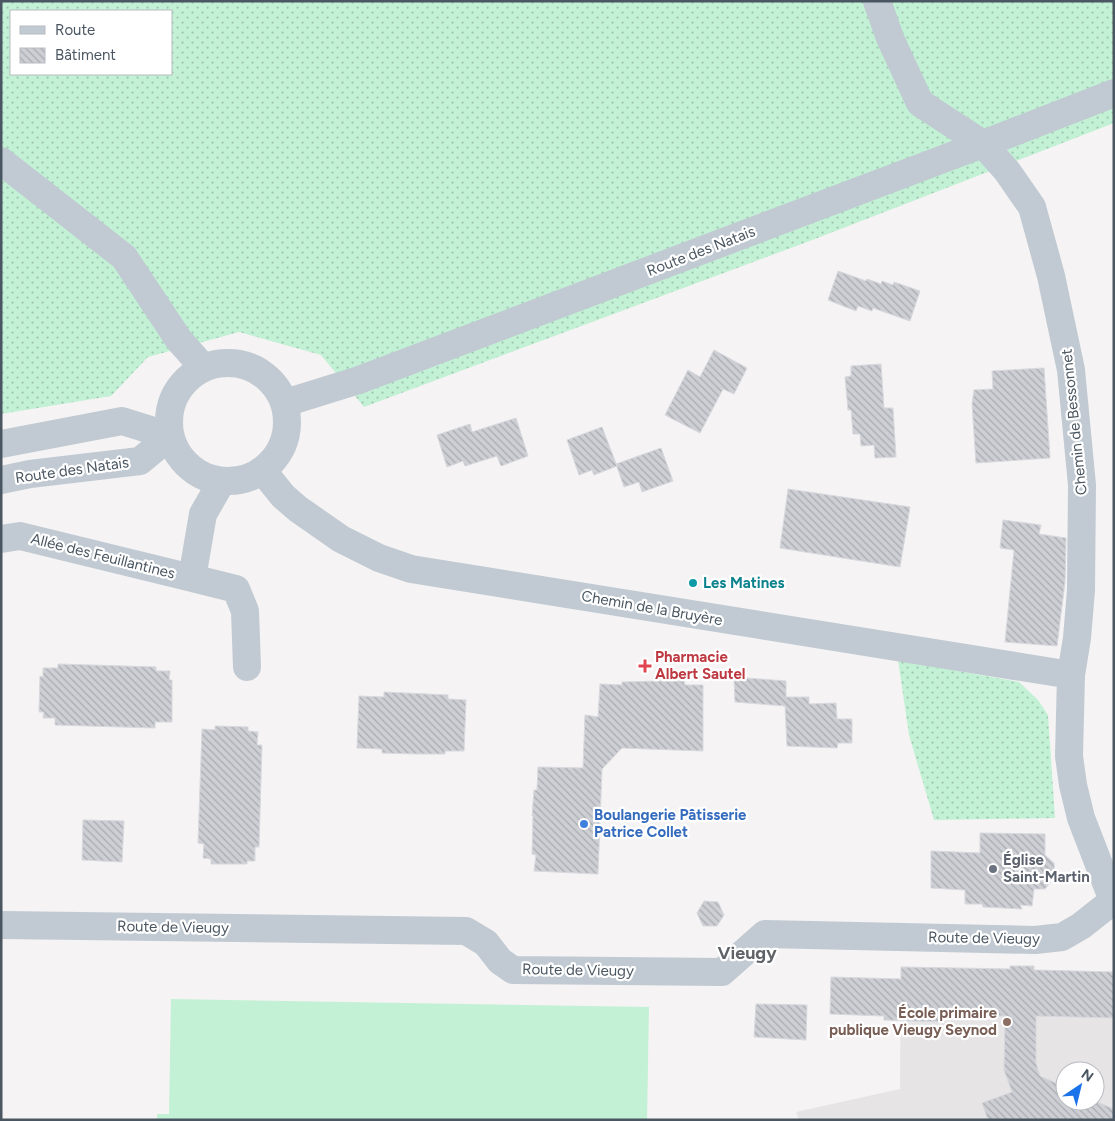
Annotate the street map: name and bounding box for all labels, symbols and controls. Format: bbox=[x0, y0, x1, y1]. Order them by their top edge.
legend bbox=[10, 10, 172, 75]
text: Route bbox=[55, 21, 95, 39]
text: Bâtiment bbox=[55, 46, 116, 64]
street label: Route des Natais bbox=[644, 222, 758, 280]
street label: Chemin de Bessonnet bbox=[1057, 348, 1091, 496]
street label: Route des Natais bbox=[14, 453, 130, 487]
street label: Allée des Feuillantines bbox=[29, 529, 177, 583]
place label: Les Matines bbox=[703, 574, 785, 592]
marker: Les Matines bbox=[687, 577, 699, 589]
street label: Chemin de la Bruyère bbox=[580, 587, 724, 629]
place label: Pharmacie Albert Sautel bbox=[655, 648, 745, 683]
marker: Pharmacie Albert Sautel bbox=[639, 660, 651, 672]
place label: Boulangerie Pâtisserie Patrice Collet bbox=[594, 806, 747, 841]
marker: Boulangerie Pâtisserie Patrice Collet bbox=[578, 818, 590, 830]
place label: Église Saint-Martin bbox=[1003, 851, 1090, 886]
marker: Église Saint-Martin bbox=[987, 863, 999, 875]
street label: Route de Vieugy bbox=[117, 917, 229, 937]
street label: Route de Vieugy bbox=[928, 928, 1040, 948]
district label: Vieugy bbox=[717, 942, 777, 964]
street label: Route de Vieugy bbox=[522, 960, 634, 980]
place label: École primaire publique Vieugy Seynod bbox=[829, 1004, 998, 1039]
marker: École primaire publique Vieugy Seynod bbox=[1001, 1016, 1013, 1028]
north arrow bbox=[1055, 1061, 1105, 1111]
text: N bbox=[1078, 1066, 1096, 1086]

